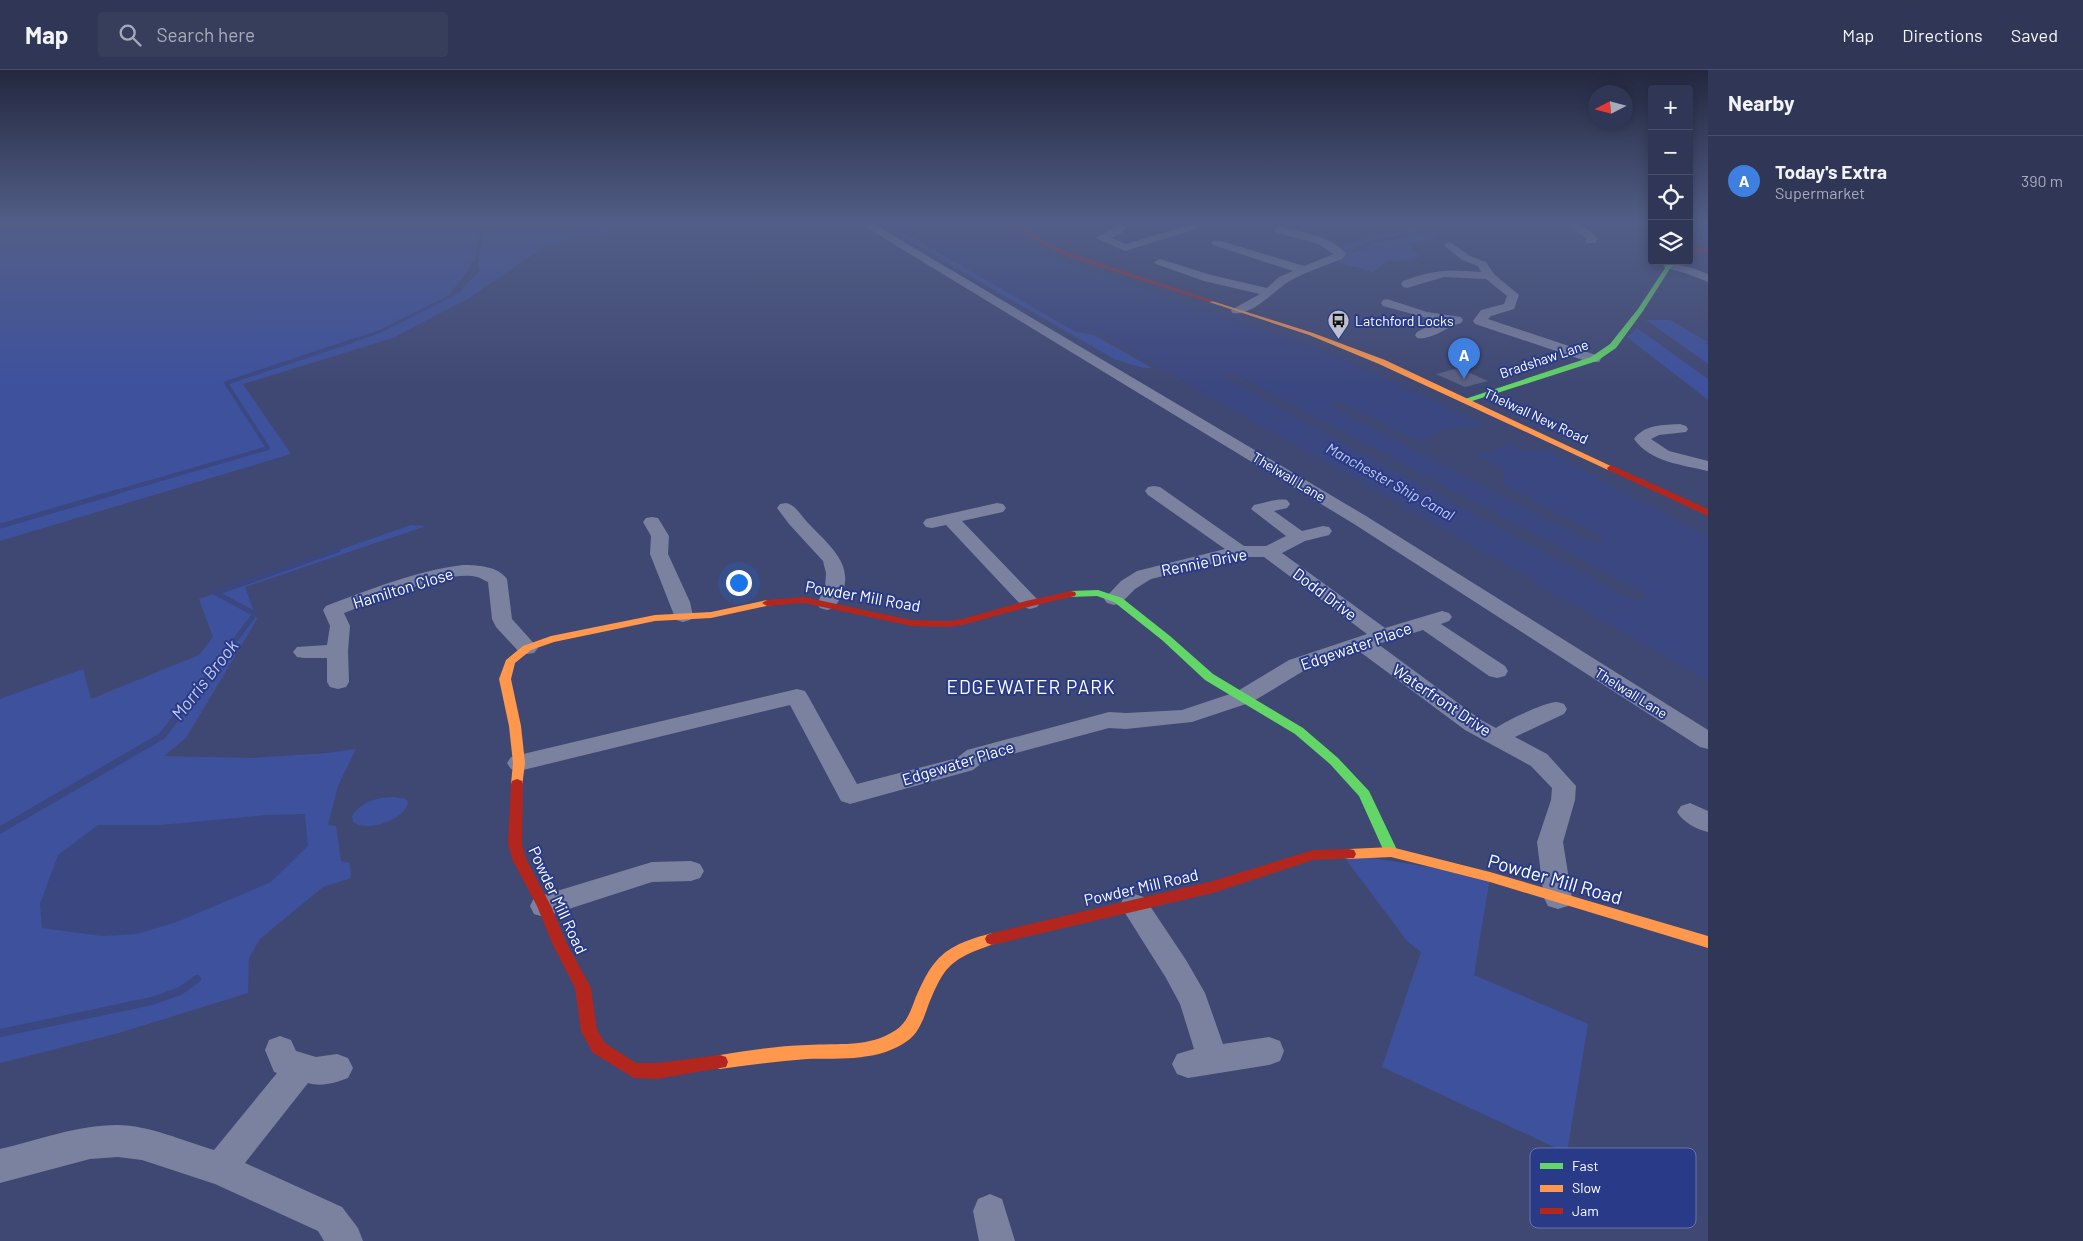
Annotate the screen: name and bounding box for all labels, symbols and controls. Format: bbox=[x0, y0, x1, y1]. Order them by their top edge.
search box bbox=[98, 12, 448, 57]
text: Map bbox=[25, 20, 68, 49]
icon: search bbox=[116, 21, 144, 49]
text: Search here bbox=[156, 23, 255, 46]
text: Map bbox=[1842, 24, 1874, 46]
text: Directions bbox=[1902, 24, 1983, 46]
text: Saved bbox=[2011, 24, 2058, 46]
north arrow bbox=[1588, 85, 1633, 130]
map controls bbox=[1648, 85, 1693, 265]
button: + bbox=[1648, 85, 1693, 130]
text: Nearby bbox=[1728, 90, 1794, 115]
button: − bbox=[1648, 130, 1693, 175]
text: Today's Extra bbox=[1775, 160, 1887, 183]
text: A bbox=[1739, 171, 1749, 190]
text: 390 m bbox=[2021, 171, 2063, 190]
button: locate bbox=[1648, 175, 1693, 220]
text: Supermarket bbox=[1775, 183, 1865, 202]
button: layers bbox=[1648, 220, 1693, 265]
bus stop icon: Latchford Locks bbox=[1327, 309, 1351, 340]
place label: Latchford Locks bbox=[1355, 312, 1454, 329]
street label: Bradshaw Lane bbox=[1497, 335, 1591, 382]
pin: A bbox=[1448, 338, 1480, 379]
street label: Thelwall New Road bbox=[1481, 384, 1591, 447]
water label: Manchester Ship Canal bbox=[1323, 438, 1458, 524]
street label: Thelwall Lane bbox=[1250, 448, 1329, 505]
street label: Rennie Drive bbox=[1159, 544, 1248, 579]
street label: Hamilton Close bbox=[350, 563, 455, 612]
street label: Dodd Drive bbox=[1290, 563, 1361, 624]
your location bbox=[726, 570, 752, 596]
street label: Powder Mill Road bbox=[804, 576, 922, 615]
street label: Edgewater Place bbox=[1298, 618, 1414, 673]
water label: Morris Brook bbox=[166, 635, 243, 724]
street label: Waterfront Drive bbox=[1389, 660, 1495, 740]
street label: Thelwall Lane bbox=[1592, 664, 1671, 722]
district label: EDGEWATER PARK bbox=[946, 675, 1116, 698]
street label: Edgewater Place bbox=[900, 736, 1016, 789]
street label: Powder Mill Road bbox=[525, 843, 592, 957]
street label: Powder Mill Road bbox=[1485, 848, 1625, 909]
street label: Powder Mill Road bbox=[1082, 864, 1200, 909]
legend bbox=[1530, 1148, 1696, 1228]
text: Fast bbox=[1572, 1157, 1598, 1174]
text: Slow bbox=[1572, 1179, 1601, 1196]
text: Jam bbox=[1572, 1202, 1599, 1219]

